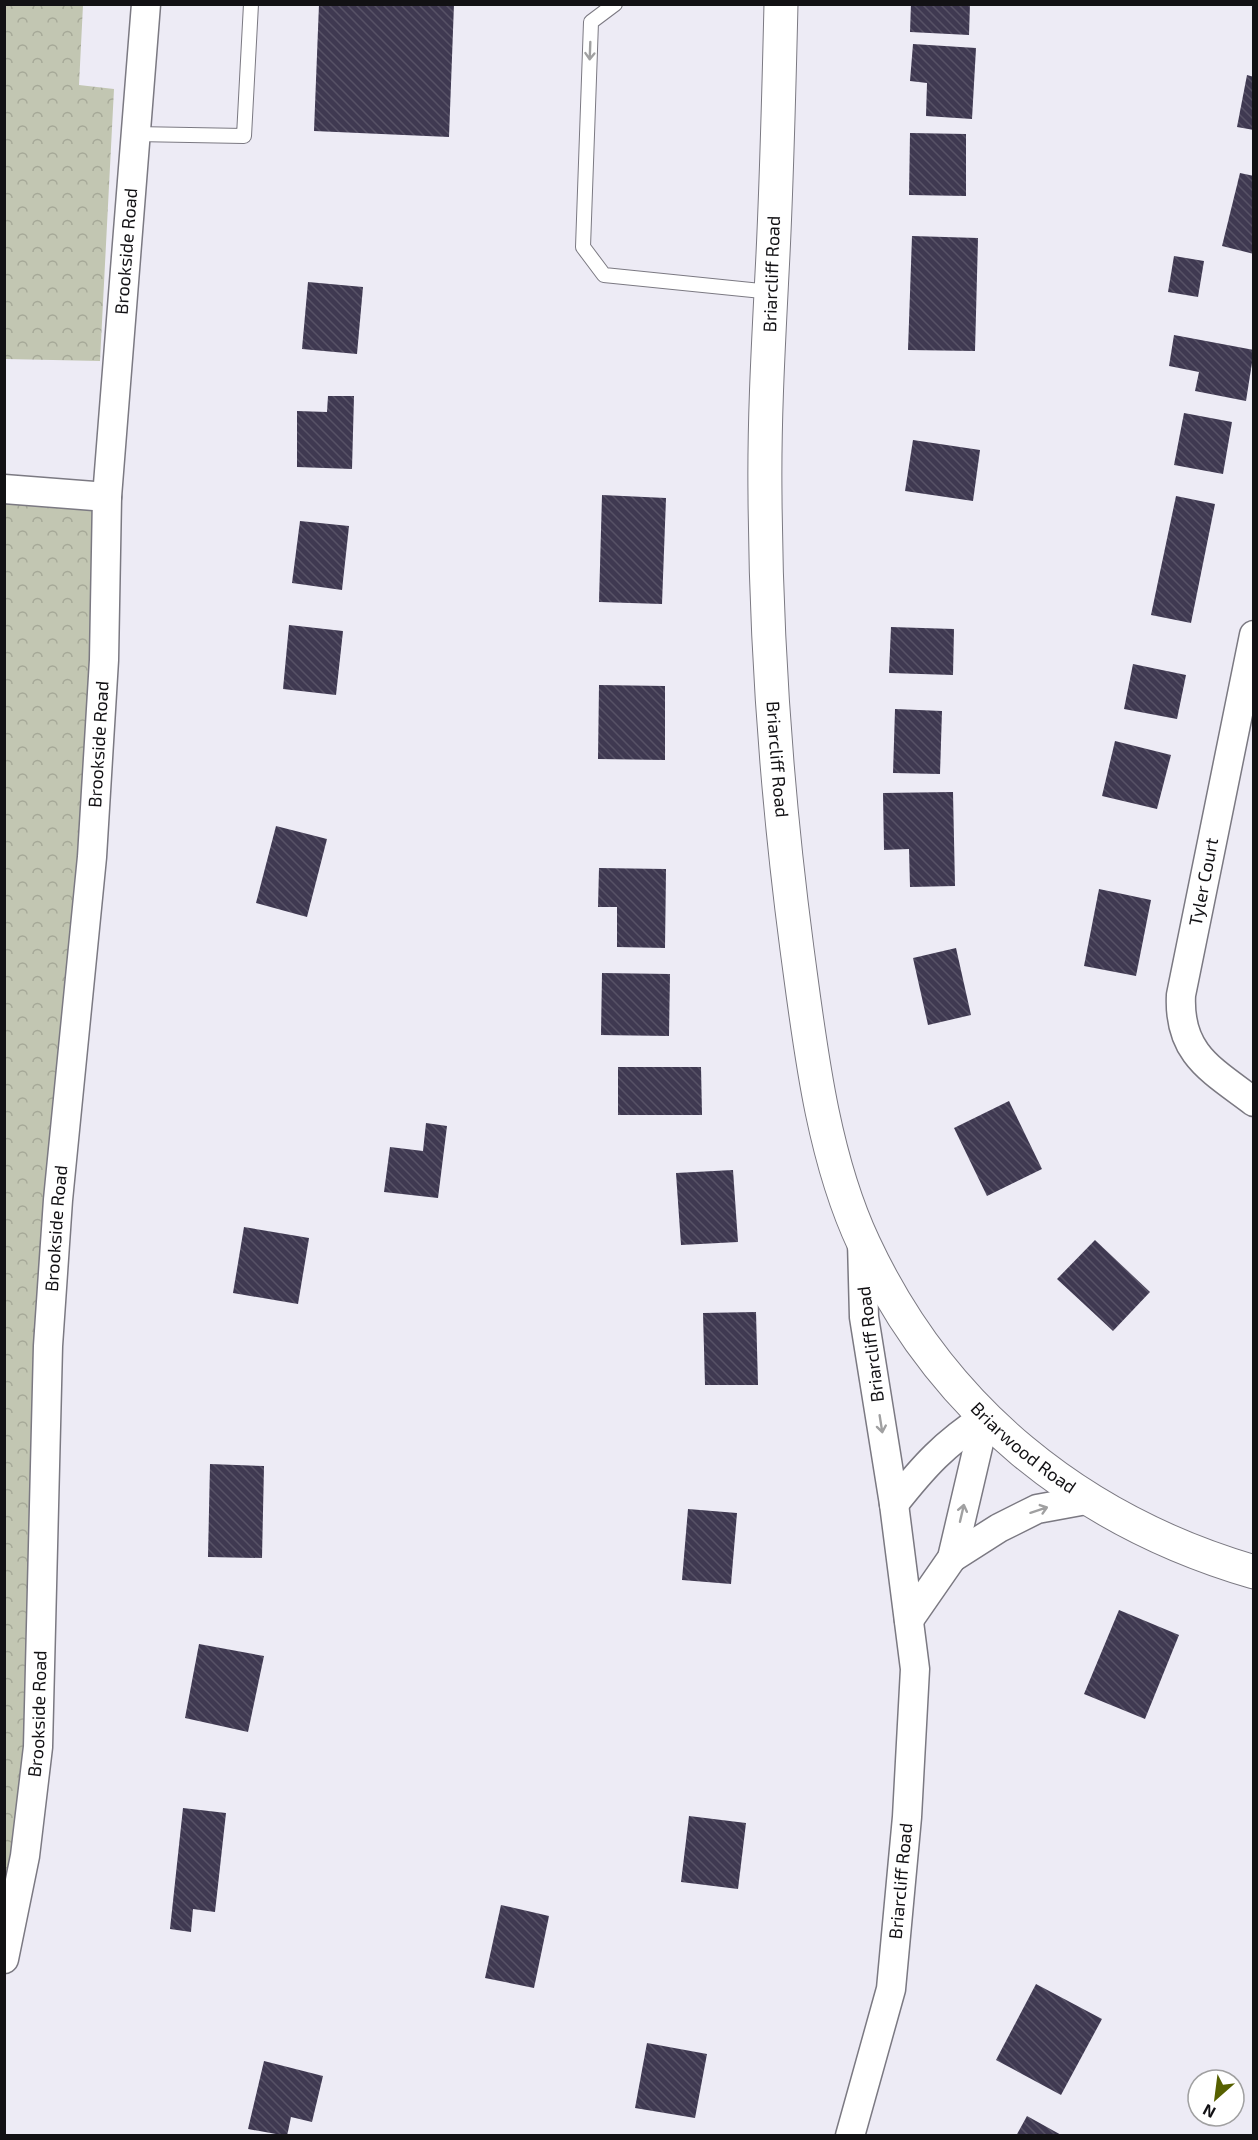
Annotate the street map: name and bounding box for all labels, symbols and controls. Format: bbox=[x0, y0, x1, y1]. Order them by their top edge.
one-way arrow bbox=[585, 41, 596, 61]
street label: Brookside Road bbox=[109, 187, 141, 315]
street label: Briarcliff Road bbox=[758, 215, 784, 333]
street label: Brookside Road bbox=[83, 680, 113, 808]
street label: Briarcliff Road bbox=[762, 700, 794, 818]
street label: Tyler Court bbox=[1184, 836, 1222, 928]
street label: Brookside Road bbox=[40, 1164, 71, 1292]
street label: Briarcliff Road bbox=[852, 1285, 888, 1403]
street label: Briarwood Road bbox=[967, 1397, 1081, 1498]
one-way arrow bbox=[875, 1414, 886, 1433]
one-way arrow bbox=[957, 1504, 969, 1523]
one-way arrow bbox=[1029, 1504, 1048, 1515]
street label: Brookside Road bbox=[22, 1650, 50, 1778]
street label: Briarcliff Road bbox=[884, 1822, 916, 1940]
north arrow bbox=[1186, 2068, 1246, 2128]
text: N bbox=[1199, 2101, 1218, 2123]

